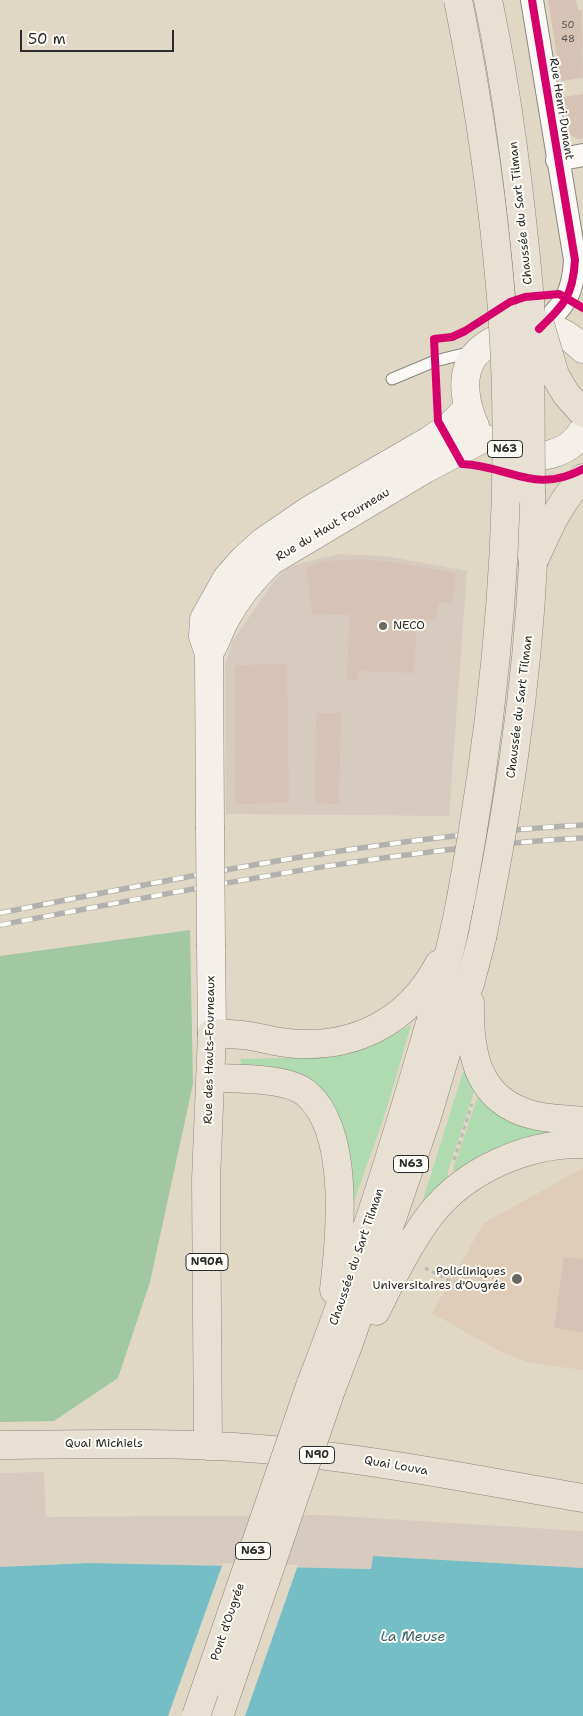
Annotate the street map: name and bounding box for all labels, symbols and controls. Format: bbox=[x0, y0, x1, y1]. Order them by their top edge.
house number: 50 bbox=[561, 19, 575, 31]
scale bar bbox=[22, 20, 176, 52]
text: 50 m bbox=[28, 29, 66, 49]
house number: 48 bbox=[561, 33, 575, 45]
street label: Rue Henri Dunant bbox=[546, 57, 576, 161]
street label: Chaussée du Sart Tilman bbox=[506, 141, 536, 285]
road number: N63 bbox=[488, 440, 522, 458]
street label: Rue du Haut Fourneau bbox=[274, 485, 392, 565]
place label: NECO bbox=[393, 619, 425, 633]
marker: NECO bbox=[377, 620, 389, 632]
street label: Chaussée du Sart Tilman bbox=[504, 635, 536, 779]
street label: Rue des Hauts-Fourneaux bbox=[202, 976, 218, 1124]
road number: N63 bbox=[394, 1156, 428, 1172]
street label: Chaussée du Sart Tilman bbox=[327, 1187, 387, 1327]
road number: N90A bbox=[186, 1254, 228, 1270]
place label: Policliniques Universitaires d'Ougrée bbox=[373, 1265, 506, 1293]
marker: Policliniques Universitaires d'Ougrée bbox=[510, 1272, 524, 1286]
street label: Quai Michiels bbox=[65, 1437, 143, 1451]
road number: N90 bbox=[300, 1446, 334, 1464]
street label: Quai Louva bbox=[363, 1453, 429, 1479]
road number: N63 bbox=[236, 1542, 270, 1560]
street label: Pont d'Ougrée bbox=[208, 1581, 248, 1663]
water label: La Meuse bbox=[381, 1629, 445, 1645]

